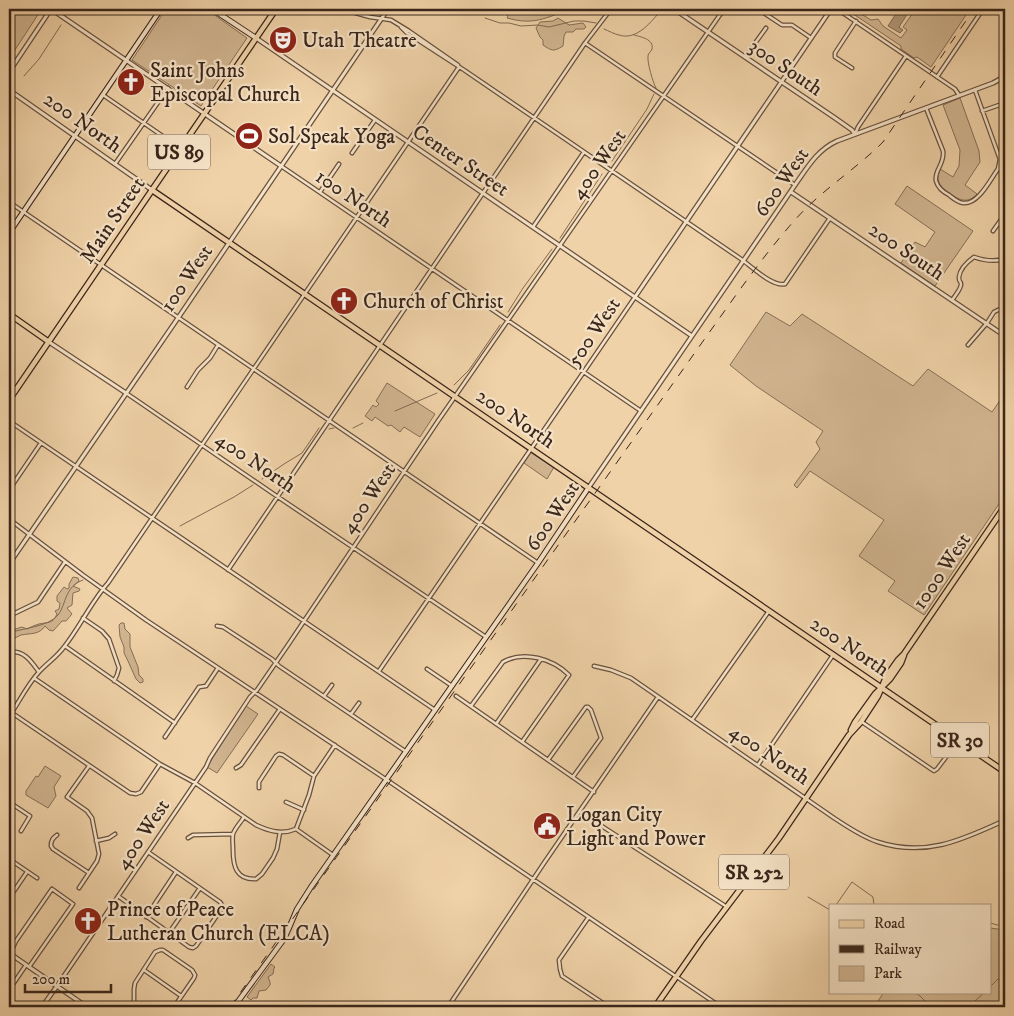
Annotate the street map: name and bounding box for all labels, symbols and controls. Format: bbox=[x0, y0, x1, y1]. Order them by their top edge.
theatre icon: Utah Theatre bbox=[268, 25, 298, 55]
place label: Utah Theatre bbox=[302, 28, 417, 54]
street label: 300 South bbox=[743, 34, 828, 102]
place label: Saint Johns Episcopal Church bbox=[150, 58, 300, 108]
church icon: Saint Johns Episcopal Church bbox=[116, 67, 146, 97]
street label: 200 North bbox=[38, 86, 127, 159]
street label: Center Street bbox=[407, 119, 514, 203]
sports icon: Sol Speak Yoga bbox=[234, 121, 264, 151]
place label: Sol Speak Yoga bbox=[268, 124, 395, 150]
street label: 400 West bbox=[565, 124, 633, 205]
road number: US 89 bbox=[148, 134, 210, 170]
street label: 600 West bbox=[749, 143, 815, 222]
street label: 100 North bbox=[310, 164, 397, 234]
street label: Main Street bbox=[74, 172, 151, 269]
street label: 200 South bbox=[863, 217, 950, 287]
street label: 100 West bbox=[155, 240, 219, 317]
church icon: Church of Christ bbox=[329, 286, 359, 316]
place label: Church of Christ bbox=[363, 289, 504, 315]
street label: 500 West bbox=[561, 293, 627, 372]
street label: 200 North bbox=[471, 383, 560, 455]
street label: 400 North bbox=[210, 426, 301, 499]
street label: 400 West bbox=[336, 458, 402, 539]
street label: 600 West bbox=[520, 476, 586, 556]
street label: 1000 West bbox=[907, 528, 977, 615]
street label: 200 North bbox=[805, 611, 894, 683]
street label: 400 North bbox=[724, 718, 815, 791]
road number: SR 30 bbox=[931, 722, 989, 758]
street label: 400 West bbox=[110, 794, 176, 875]
place label: Logan City Light and Power bbox=[566, 802, 706, 852]
public building icon: Logan City Light and Power bbox=[532, 811, 562, 841]
road number: SR 252 bbox=[719, 854, 789, 890]
place label: Prince of Peace Lutheran Church (ELCA) bbox=[107, 897, 330, 947]
legend bbox=[829, 904, 992, 994]
church icon: Prince of Peace Lutheran Church (ELCA) bbox=[73, 906, 103, 936]
text: Road bbox=[874, 914, 906, 933]
text: Railway bbox=[874, 940, 922, 959]
scale bar bbox=[25, 961, 111, 993]
text: Park bbox=[874, 964, 903, 983]
text: 200 m bbox=[32, 970, 70, 989]

